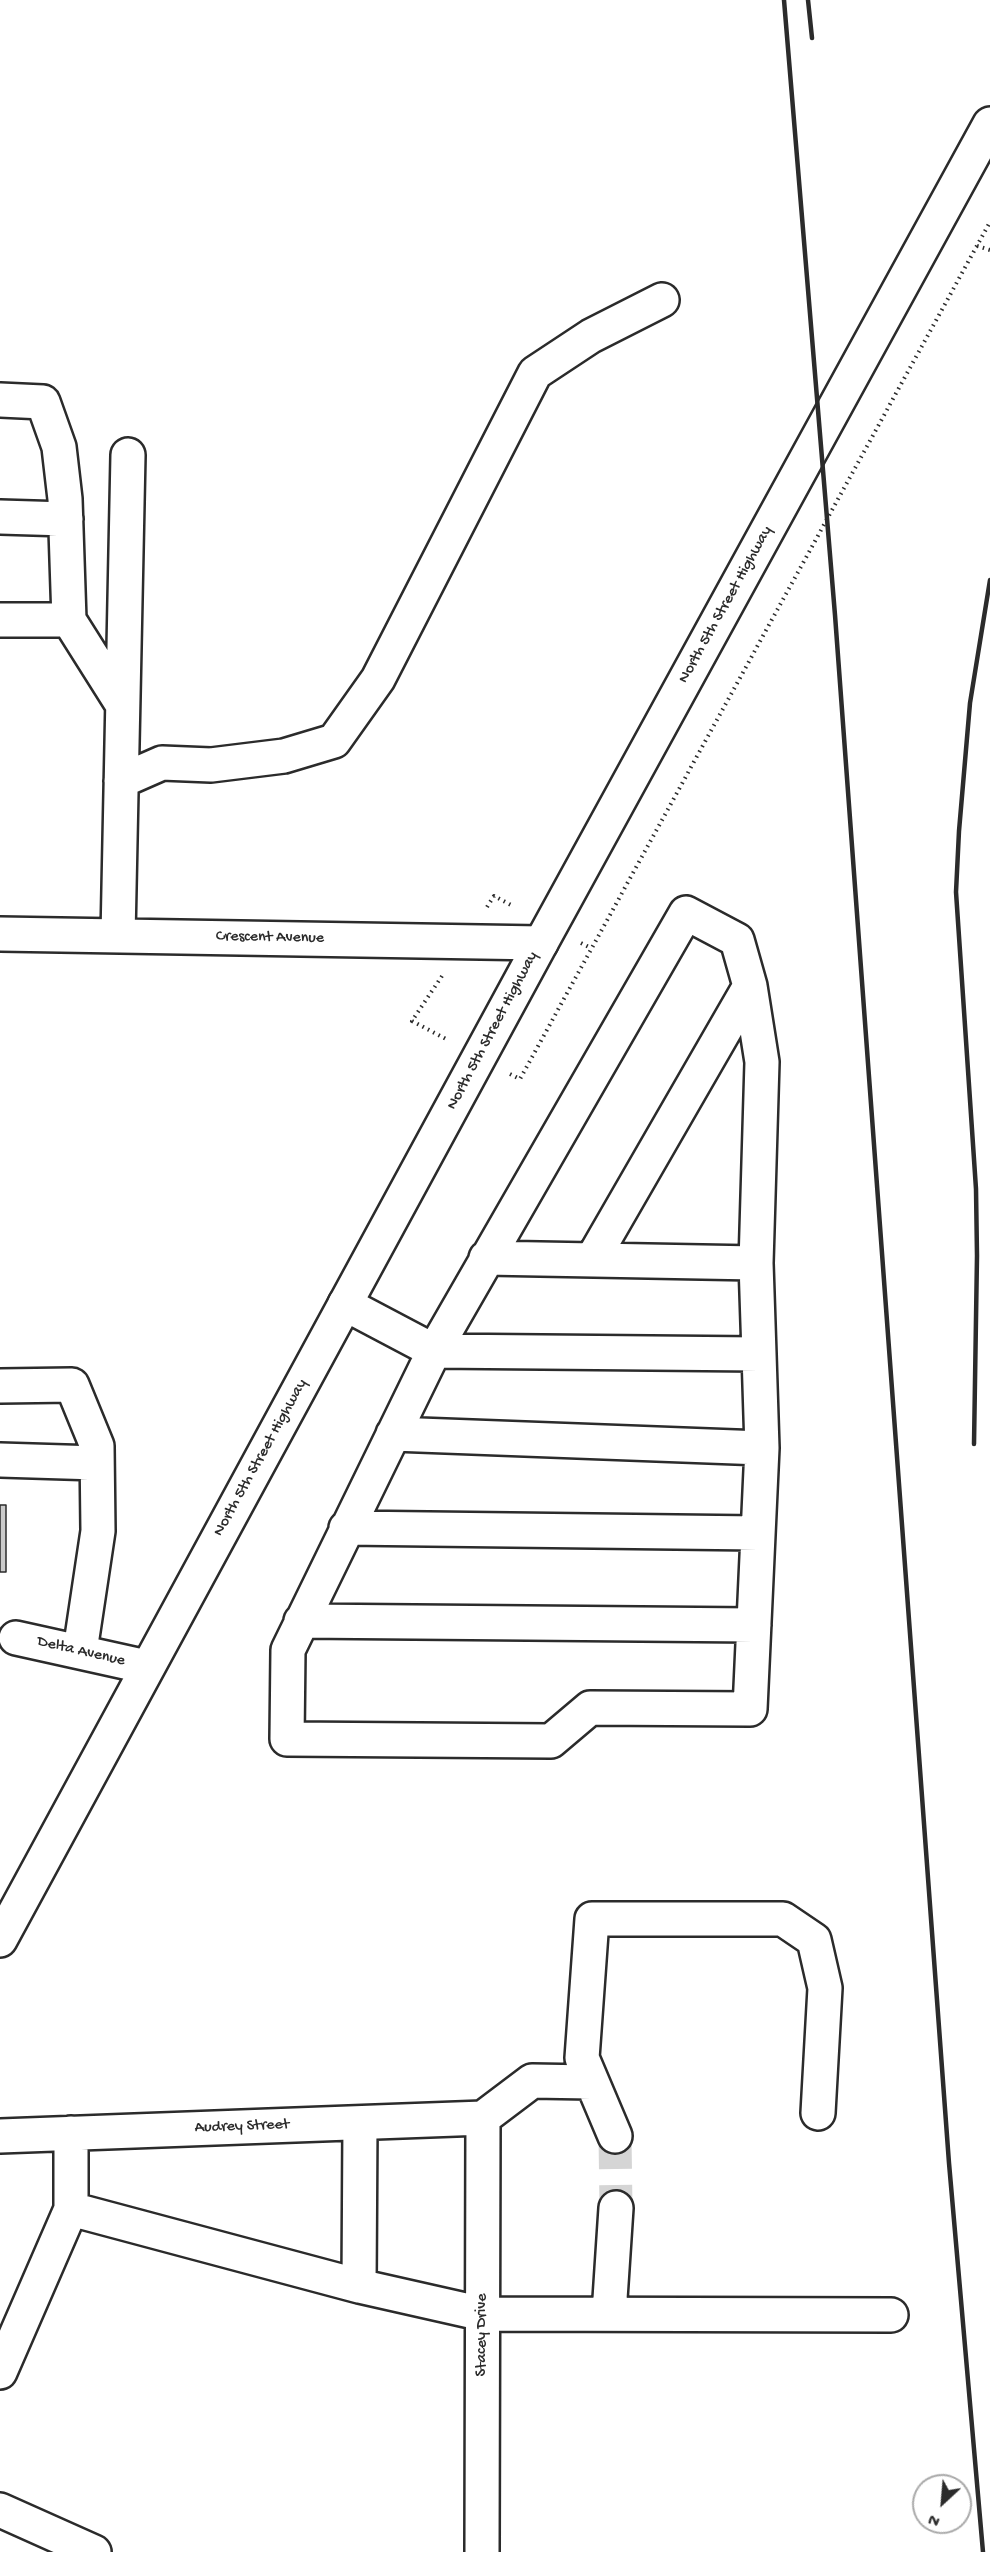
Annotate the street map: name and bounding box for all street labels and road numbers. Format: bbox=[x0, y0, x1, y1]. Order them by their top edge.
street label: North 5th Street Highway bbox=[675, 523, 777, 687]
street label: Crescent Avenue bbox=[216, 927, 324, 949]
street label: North 5th Street Highway bbox=[443, 949, 543, 1113]
street label: North 5th Street Highway bbox=[210, 1376, 312, 1540]
street label: Delta Avenue bbox=[35, 1633, 127, 1671]
street label: Audrey Street bbox=[194, 2116, 290, 2138]
street label: Stacey Drive bbox=[473, 2293, 493, 2377]

